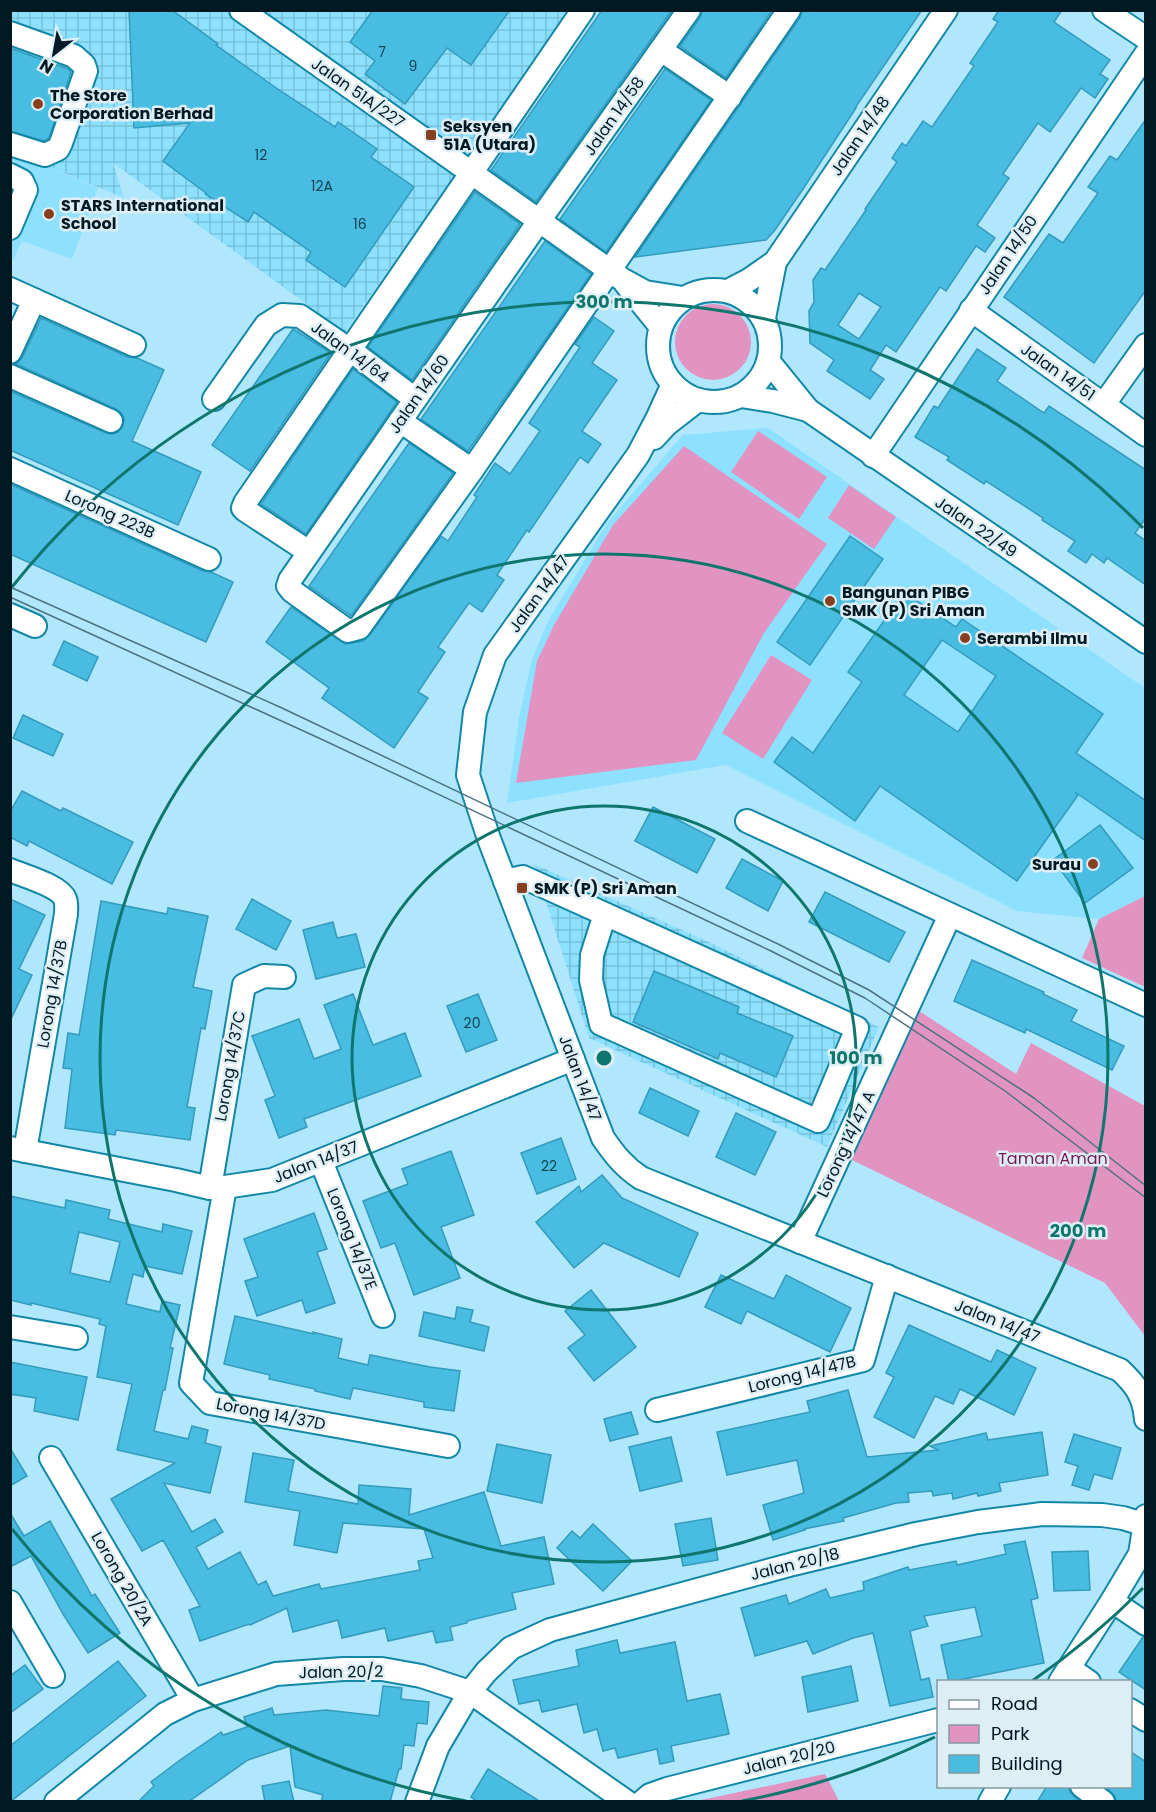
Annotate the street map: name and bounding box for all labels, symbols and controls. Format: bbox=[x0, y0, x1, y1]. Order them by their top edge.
north arrow bbox=[24, 24, 84, 84]
house number: 7 bbox=[378, 42, 386, 62]
street label: Jalan 51A/227 bbox=[307, 52, 410, 134]
text: N bbox=[35, 53, 58, 79]
house number: 9 bbox=[409, 56, 417, 76]
street label: Jalan 14/58 bbox=[578, 72, 650, 160]
place label: The Store Corporation Berhad bbox=[50, 84, 213, 125]
street label: Jalan 14/48 bbox=[825, 92, 895, 180]
marker: The Store Corporation Berhad bbox=[31, 97, 45, 111]
place label: Seksyen 51A (Utara) bbox=[443, 115, 536, 156]
marker: Seksyen 51A (Utara) bbox=[424, 128, 438, 142]
house number: 12 bbox=[255, 145, 267, 165]
house number: 12A bbox=[311, 176, 333, 196]
place label: STARS International School bbox=[61, 194, 224, 235]
marker: STARS International School bbox=[42, 207, 56, 221]
street label: Jalan 14/50 bbox=[973, 211, 1043, 299]
house number: 16 bbox=[353, 214, 367, 234]
text: 300 m bbox=[575, 289, 633, 314]
street label: Jalan 14/64 bbox=[306, 316, 394, 388]
street label: Jalan 14/51 bbox=[1016, 338, 1100, 406]
street label: Jalan 14/60 bbox=[383, 350, 455, 438]
street label: Lorong 223B bbox=[61, 484, 159, 544]
street label: Jalan 22/49 bbox=[930, 491, 1022, 563]
street label: Jalan 14/47 bbox=[503, 551, 575, 637]
place label: Bangunan PIBG SMK (P) Sri Aman bbox=[842, 581, 985, 622]
marker: Bangunan PIBG SMK (P) Sri Aman bbox=[823, 594, 837, 608]
place label: Serambi Ilmu bbox=[977, 627, 1088, 650]
marker: Serambi Ilmu bbox=[958, 631, 972, 645]
place label: Surau bbox=[1032, 853, 1081, 876]
marker: Surau bbox=[1086, 857, 1100, 871]
place label: SMK (P) Sri Aman bbox=[534, 877, 677, 900]
marker: SMK (P) Sri Aman bbox=[515, 881, 529, 895]
street label: Lorong 14/37B bbox=[31, 938, 73, 1050]
street label: Lorong 14/37C bbox=[209, 1009, 251, 1123]
house number: 20 bbox=[464, 1013, 480, 1033]
street label: Jalan 14/47 bbox=[553, 1032, 607, 1124]
text: 100 m bbox=[829, 1045, 883, 1070]
centre of rings bbox=[594, 1048, 614, 1068]
street label: Lorong 14/47 A bbox=[811, 1087, 881, 1201]
street label: Jalan 14/37 bbox=[270, 1135, 362, 1189]
park label: Taman Aman bbox=[998, 1147, 1108, 1170]
house number: 22 bbox=[541, 1156, 557, 1176]
street label: Lorong 14/37E bbox=[321, 1185, 383, 1293]
text: 200 m bbox=[1050, 1218, 1106, 1243]
street label: Jalan 14/47 bbox=[951, 1293, 1043, 1349]
street label: Lorong 14/47B bbox=[746, 1349, 858, 1398]
street label: Lorong 14/37D bbox=[214, 1392, 328, 1436]
street label: Lorong 20/2A bbox=[86, 1528, 158, 1631]
street label: Jalan 20/18 bbox=[748, 1542, 842, 1586]
street label: Jalan 20/2 bbox=[298, 1660, 384, 1684]
legend bbox=[937, 1680, 1132, 1788]
text: Road bbox=[991, 1691, 1038, 1716]
text: Park bbox=[991, 1721, 1030, 1746]
street label: Jalan 20/20 bbox=[740, 1735, 838, 1781]
text: Building bbox=[991, 1751, 1063, 1776]

